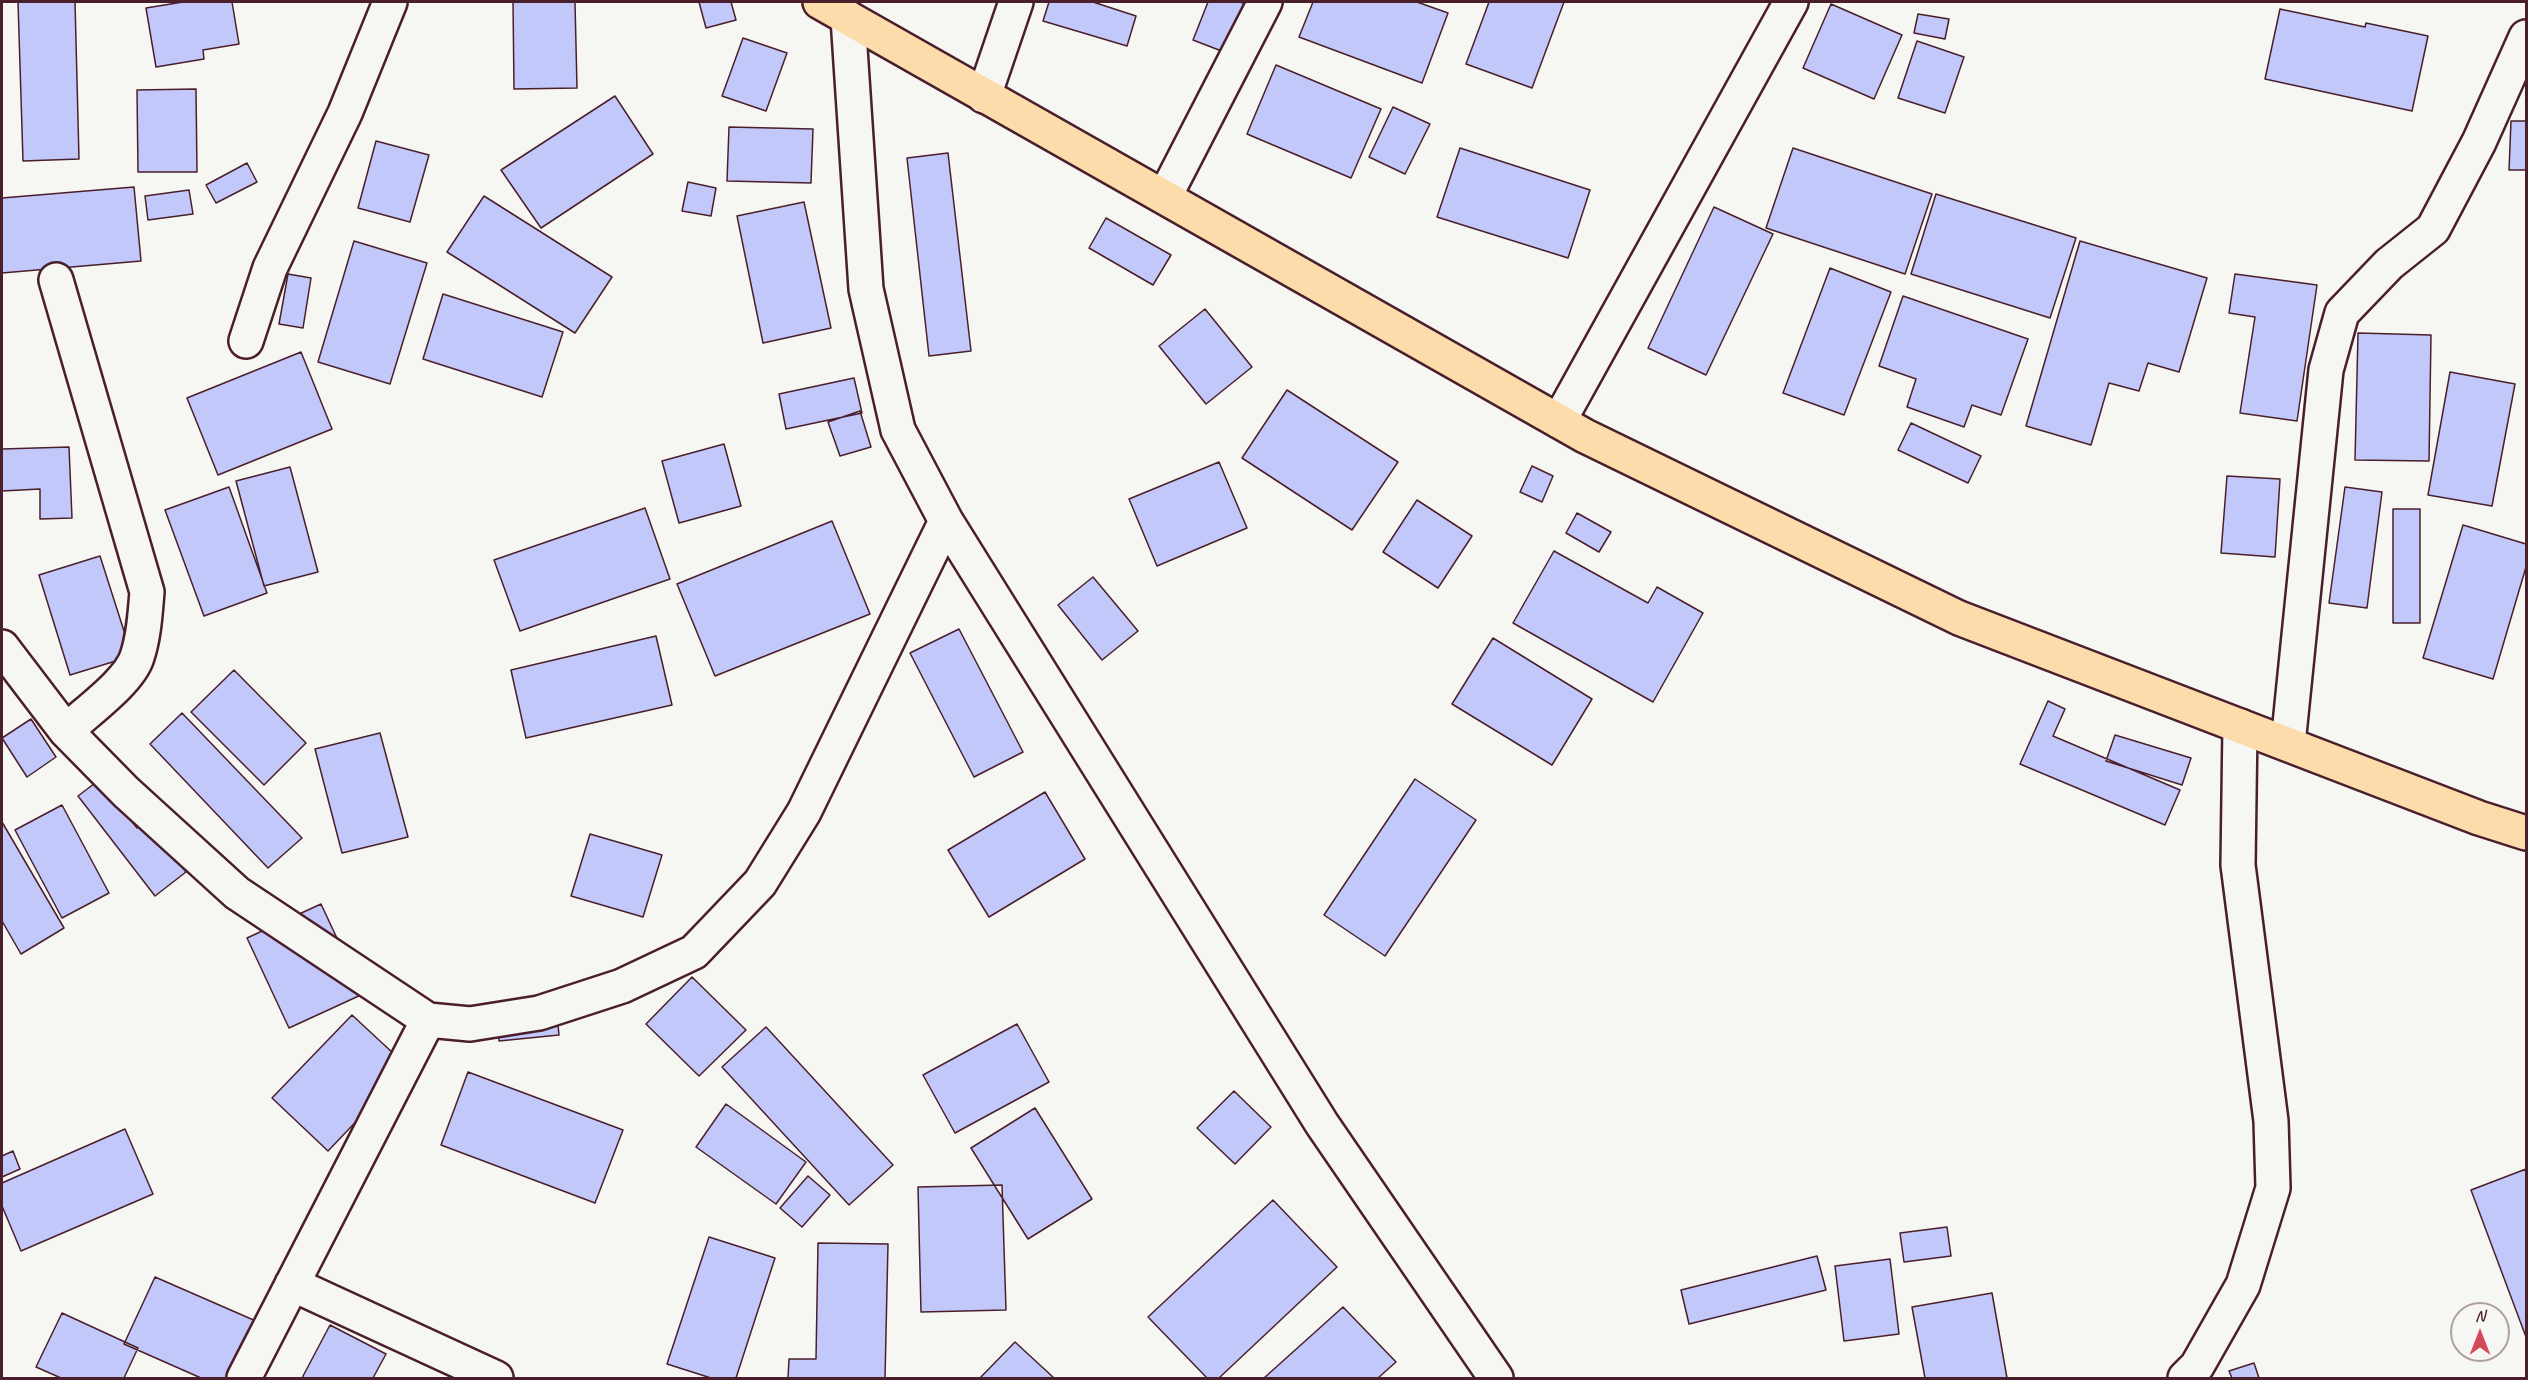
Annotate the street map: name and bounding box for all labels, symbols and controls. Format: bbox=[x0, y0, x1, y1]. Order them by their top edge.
north arrow bbox=[2450, 1302, 2510, 1362]
text: N bbox=[2475, 1306, 2485, 1326]

